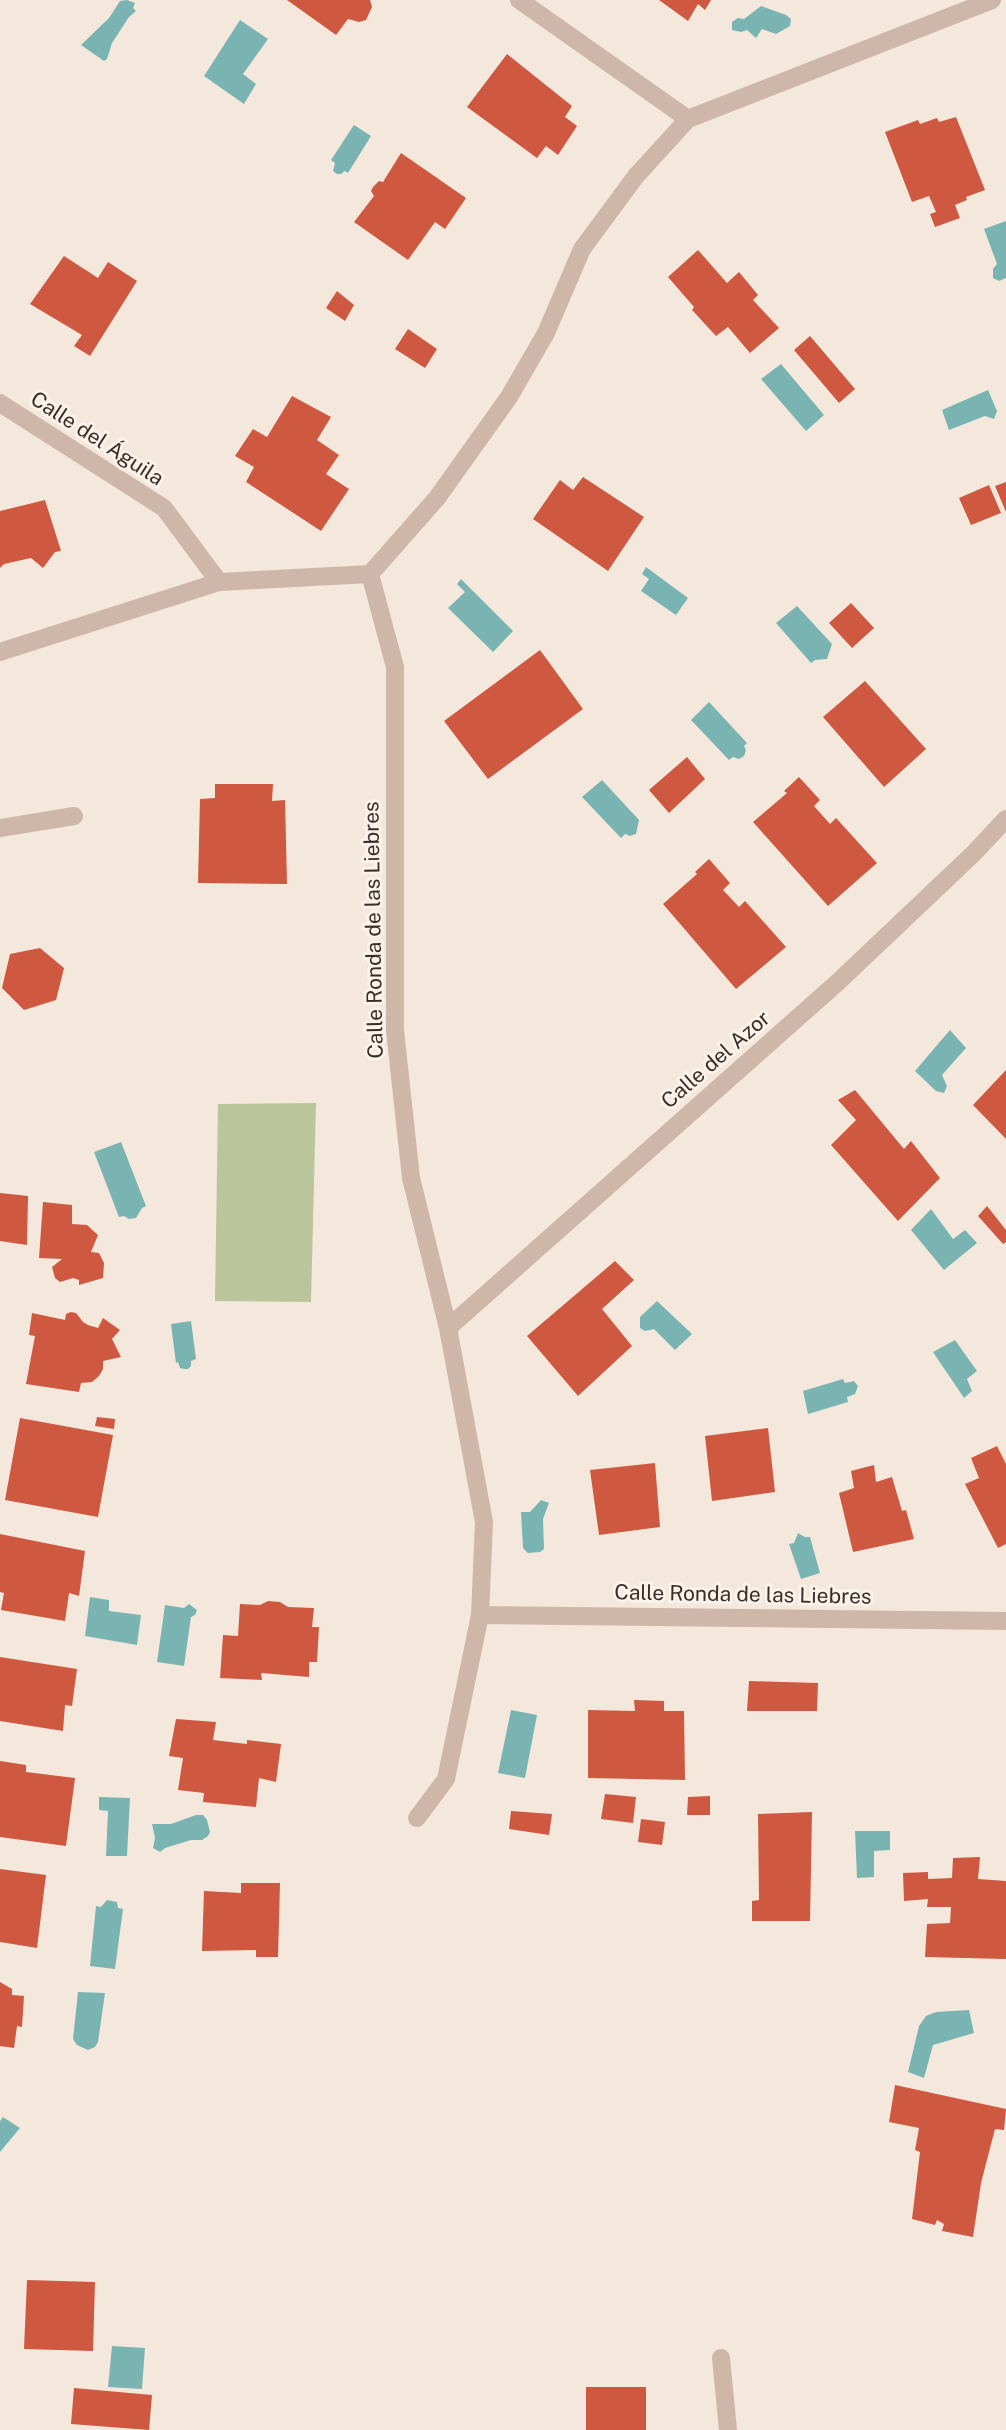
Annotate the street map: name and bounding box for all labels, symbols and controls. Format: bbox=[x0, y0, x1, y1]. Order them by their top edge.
street label: Calle del Águila bbox=[26, 387, 168, 491]
street label: Calle Ronda de las Liebres bbox=[359, 801, 389, 1059]
street label: Calle del Azor bbox=[656, 1006, 776, 1114]
street label: Calle Ronda de las Liebres bbox=[614, 1580, 872, 1610]

